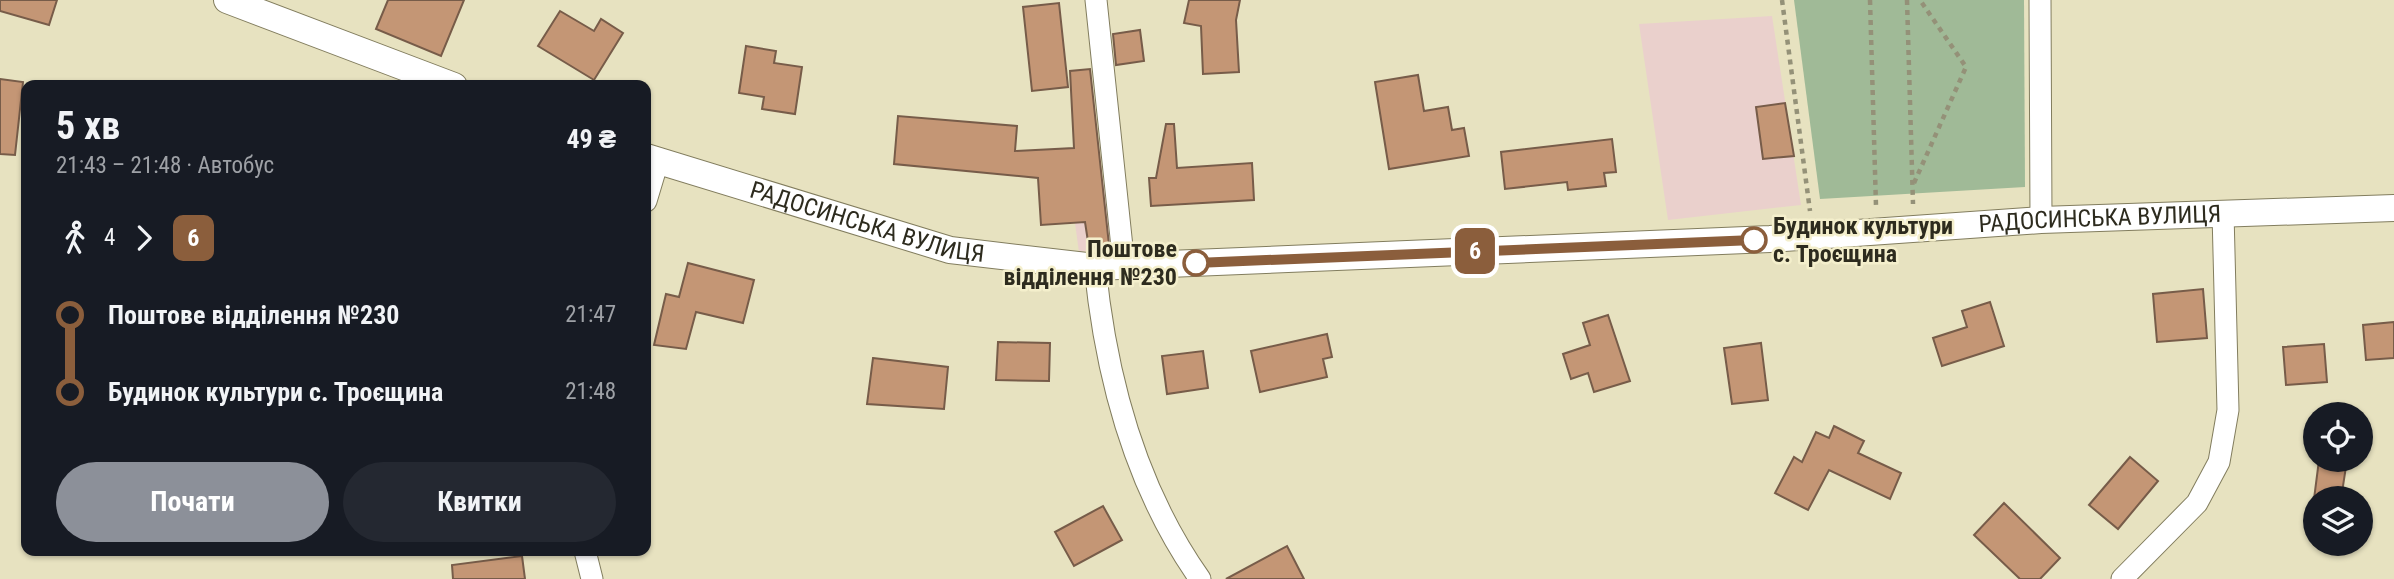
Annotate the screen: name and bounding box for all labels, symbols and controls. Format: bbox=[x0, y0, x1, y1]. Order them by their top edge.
text: 5 хв bbox=[56, 104, 120, 148]
text: 49 ₴ bbox=[566, 124, 616, 154]
text: 21:43 – 21:48 · Автобус bbox=[56, 152, 274, 179]
street label: РАДОСИНСЬКА ВУЛИЦЯ bbox=[747, 176, 986, 268]
street label: РАДОСИНСЬКА ВУЛИЦЯ bbox=[1978, 200, 2222, 238]
place label: Будинок культури с. Троєщина bbox=[1773, 212, 1953, 268]
icon: walk bbox=[56, 219, 94, 257]
icon: forward bbox=[125, 219, 163, 257]
text: 4 bbox=[104, 224, 115, 251]
text: 6 bbox=[187, 224, 200, 252]
marker: Будинок культури с. Троєщина bbox=[1741, 227, 1767, 253]
line badge: 6 bbox=[1452, 228, 1498, 274]
place label: Поштове відділення №230 bbox=[1003, 235, 1177, 291]
text: 6 bbox=[1469, 237, 1481, 265]
marker: Поштове відділення №230 bbox=[1183, 250, 1209, 276]
text: Поштове відділення №230 bbox=[108, 300, 399, 330]
text: 21:47 bbox=[565, 301, 616, 328]
text: Будинок культури с. Троєщина bbox=[108, 377, 443, 407]
text: 21:48 bbox=[565, 378, 616, 405]
map controls bbox=[2303, 402, 2373, 556]
button: locate bbox=[2303, 402, 2373, 472]
button: Почати bbox=[56, 462, 329, 542]
button: Квитки bbox=[343, 462, 616, 542]
button: layers bbox=[2303, 486, 2373, 556]

